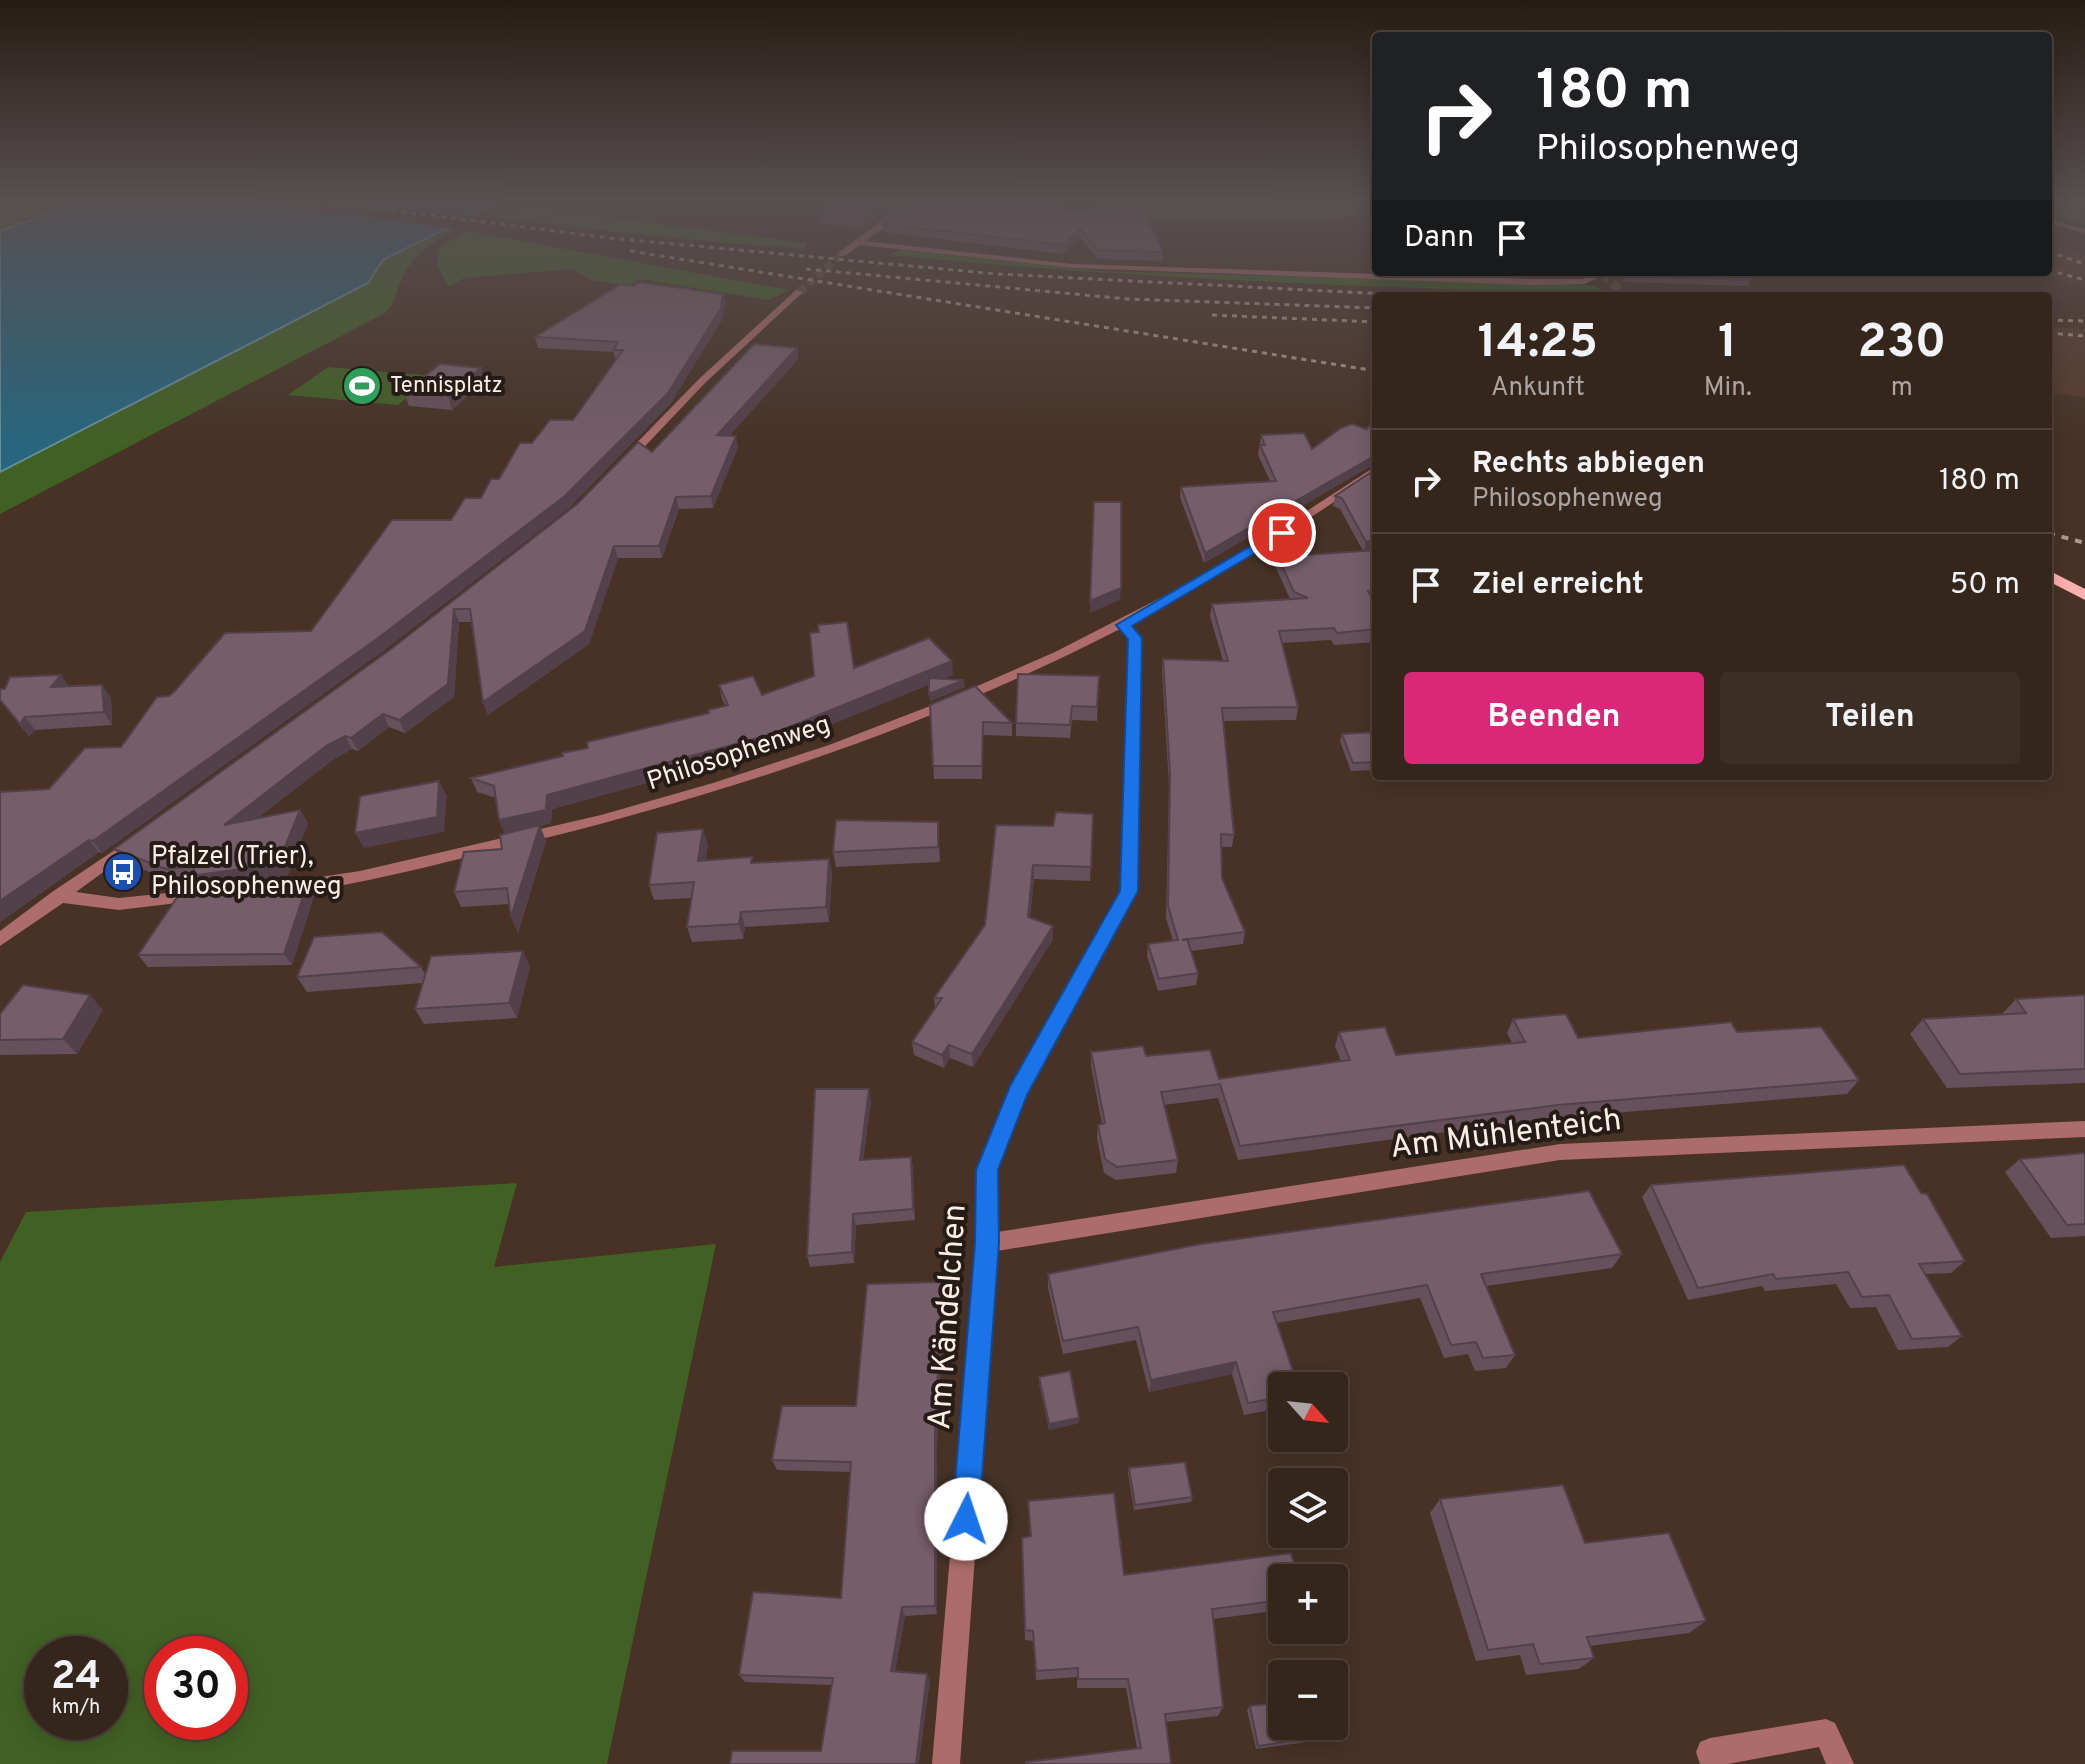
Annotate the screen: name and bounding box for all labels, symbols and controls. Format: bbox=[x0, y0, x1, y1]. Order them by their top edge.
text: 180 m bbox=[1536, 58, 1693, 128]
icon: right bbox=[1404, 64, 1508, 168]
text: Philosophenweg bbox=[1536, 127, 1800, 173]
icon: arrive bbox=[1490, 216, 1534, 260]
text: Dann bbox=[1404, 220, 1474, 257]
text: 14:25 bbox=[1478, 314, 1598, 374]
text: 1 bbox=[1718, 314, 1737, 374]
text: 230 bbox=[1857, 314, 1946, 374]
sports icon: Tennisplatz bbox=[341, 365, 383, 407]
text: Ankunft bbox=[1491, 372, 1585, 405]
text: Min. bbox=[1704, 372, 1752, 405]
text: m bbox=[1891, 372, 1913, 405]
place label: Tennisplatz bbox=[390, 373, 503, 400]
text: Rechts abbiegen bbox=[1472, 446, 1705, 483]
icon: right bbox=[1404, 459, 1448, 503]
text: 180 m bbox=[1939, 463, 2020, 500]
text: Philosophenweg bbox=[1472, 483, 1663, 516]
pin bbox=[1248, 499, 1316, 567]
icon: arrive bbox=[1260, 511, 1304, 555]
icon: arrive bbox=[1404, 563, 1448, 607]
text: Ziel erreicht bbox=[1472, 567, 1644, 604]
text: 50 m bbox=[1950, 567, 2020, 604]
button: Beenden bbox=[1404, 672, 1704, 764]
button: Teilen bbox=[1720, 672, 2020, 764]
street label: Philosophenweg bbox=[643, 709, 835, 799]
place label: Pfalzel (Trier), Philosophenweg bbox=[151, 841, 342, 904]
bus stop icon: Pfalzel (Trier), Philosophenweg bbox=[102, 851, 144, 893]
street label: Am Mühlenteich bbox=[1388, 1101, 1624, 1169]
street label: Am Kändelchen bbox=[921, 1203, 977, 1431]
north arrow bbox=[1268, 1372, 1348, 1452]
map controls bbox=[1268, 1372, 1348, 1740]
button: layers bbox=[1268, 1468, 1348, 1548]
position arrow bbox=[924, 1477, 1008, 1561]
button: + bbox=[1268, 1564, 1348, 1644]
speed limit sign: 30 bbox=[144, 1636, 248, 1740]
text: 24 bbox=[51, 1653, 101, 1703]
button: − bbox=[1268, 1660, 1348, 1740]
text: km/h bbox=[52, 1695, 100, 1721]

